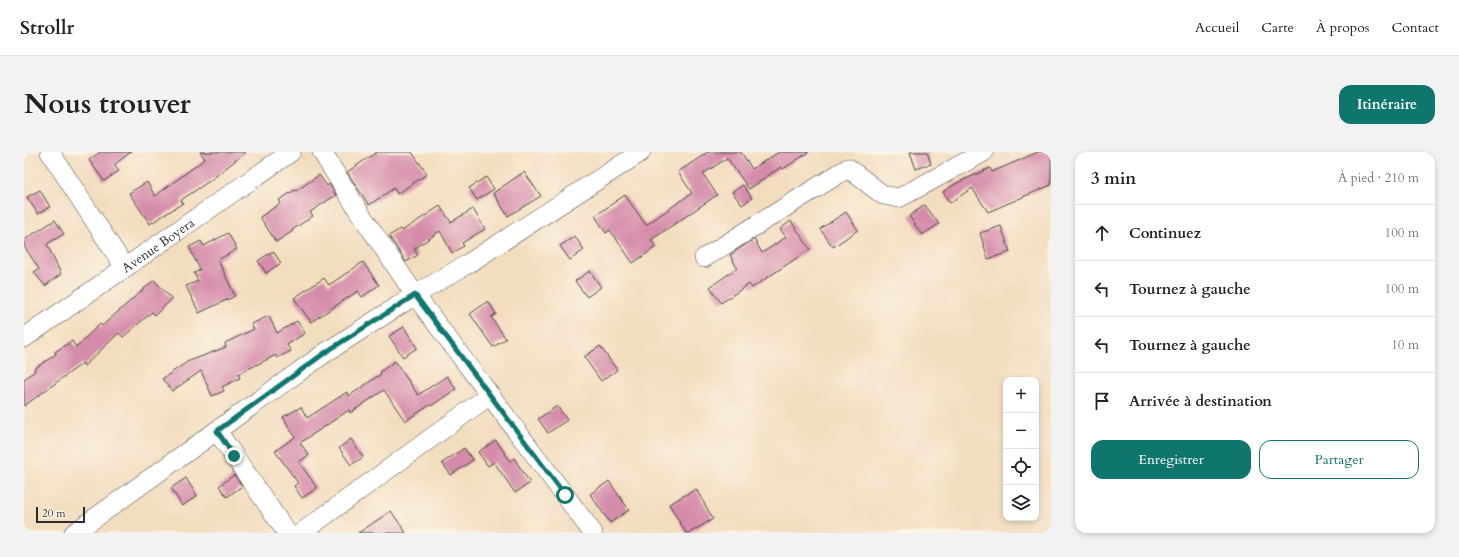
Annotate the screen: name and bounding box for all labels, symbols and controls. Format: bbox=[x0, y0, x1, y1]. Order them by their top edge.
text: Strollr bbox=[20, 15, 74, 41]
text: Accueil bbox=[1195, 18, 1239, 37]
text: Carte bbox=[1261, 18, 1294, 37]
text: À propos bbox=[1316, 18, 1369, 37]
text: Contact bbox=[1391, 18, 1439, 37]
text: Nous trouver bbox=[24, 85, 191, 123]
button: Itinéraire bbox=[1339, 85, 1435, 124]
text: 3 min bbox=[1091, 167, 1136, 190]
text: À pied · 210 m bbox=[1338, 169, 1419, 187]
street label: Avenue Boyera bbox=[118, 214, 199, 277]
icon: ahead bbox=[1091, 222, 1113, 244]
text: Continuez bbox=[1129, 223, 1201, 243]
text: 100 m bbox=[1385, 224, 1419, 242]
icon: left bbox=[1091, 278, 1113, 300]
text: Tournez à gauche bbox=[1129, 279, 1251, 299]
text: 100 m bbox=[1385, 280, 1419, 298]
icon: left bbox=[1091, 334, 1113, 356]
text: Tournez à gauche bbox=[1129, 335, 1251, 355]
text: 10 m bbox=[1391, 336, 1419, 354]
map controls bbox=[1003, 377, 1039, 521]
button: + bbox=[1003, 377, 1039, 413]
icon: arrive bbox=[1091, 390, 1113, 412]
text: Arrivée à destination bbox=[1129, 391, 1272, 411]
button: − bbox=[1003, 413, 1039, 449]
button: Enregistrer bbox=[1091, 440, 1251, 479]
button: Partager bbox=[1259, 440, 1419, 479]
route end bbox=[225, 447, 243, 465]
button: locate bbox=[1003, 449, 1039, 485]
button: layers bbox=[1003, 485, 1039, 521]
route start bbox=[556, 486, 574, 504]
scale bar bbox=[36, 505, 85, 524]
text: 20 m bbox=[42, 506, 66, 521]

